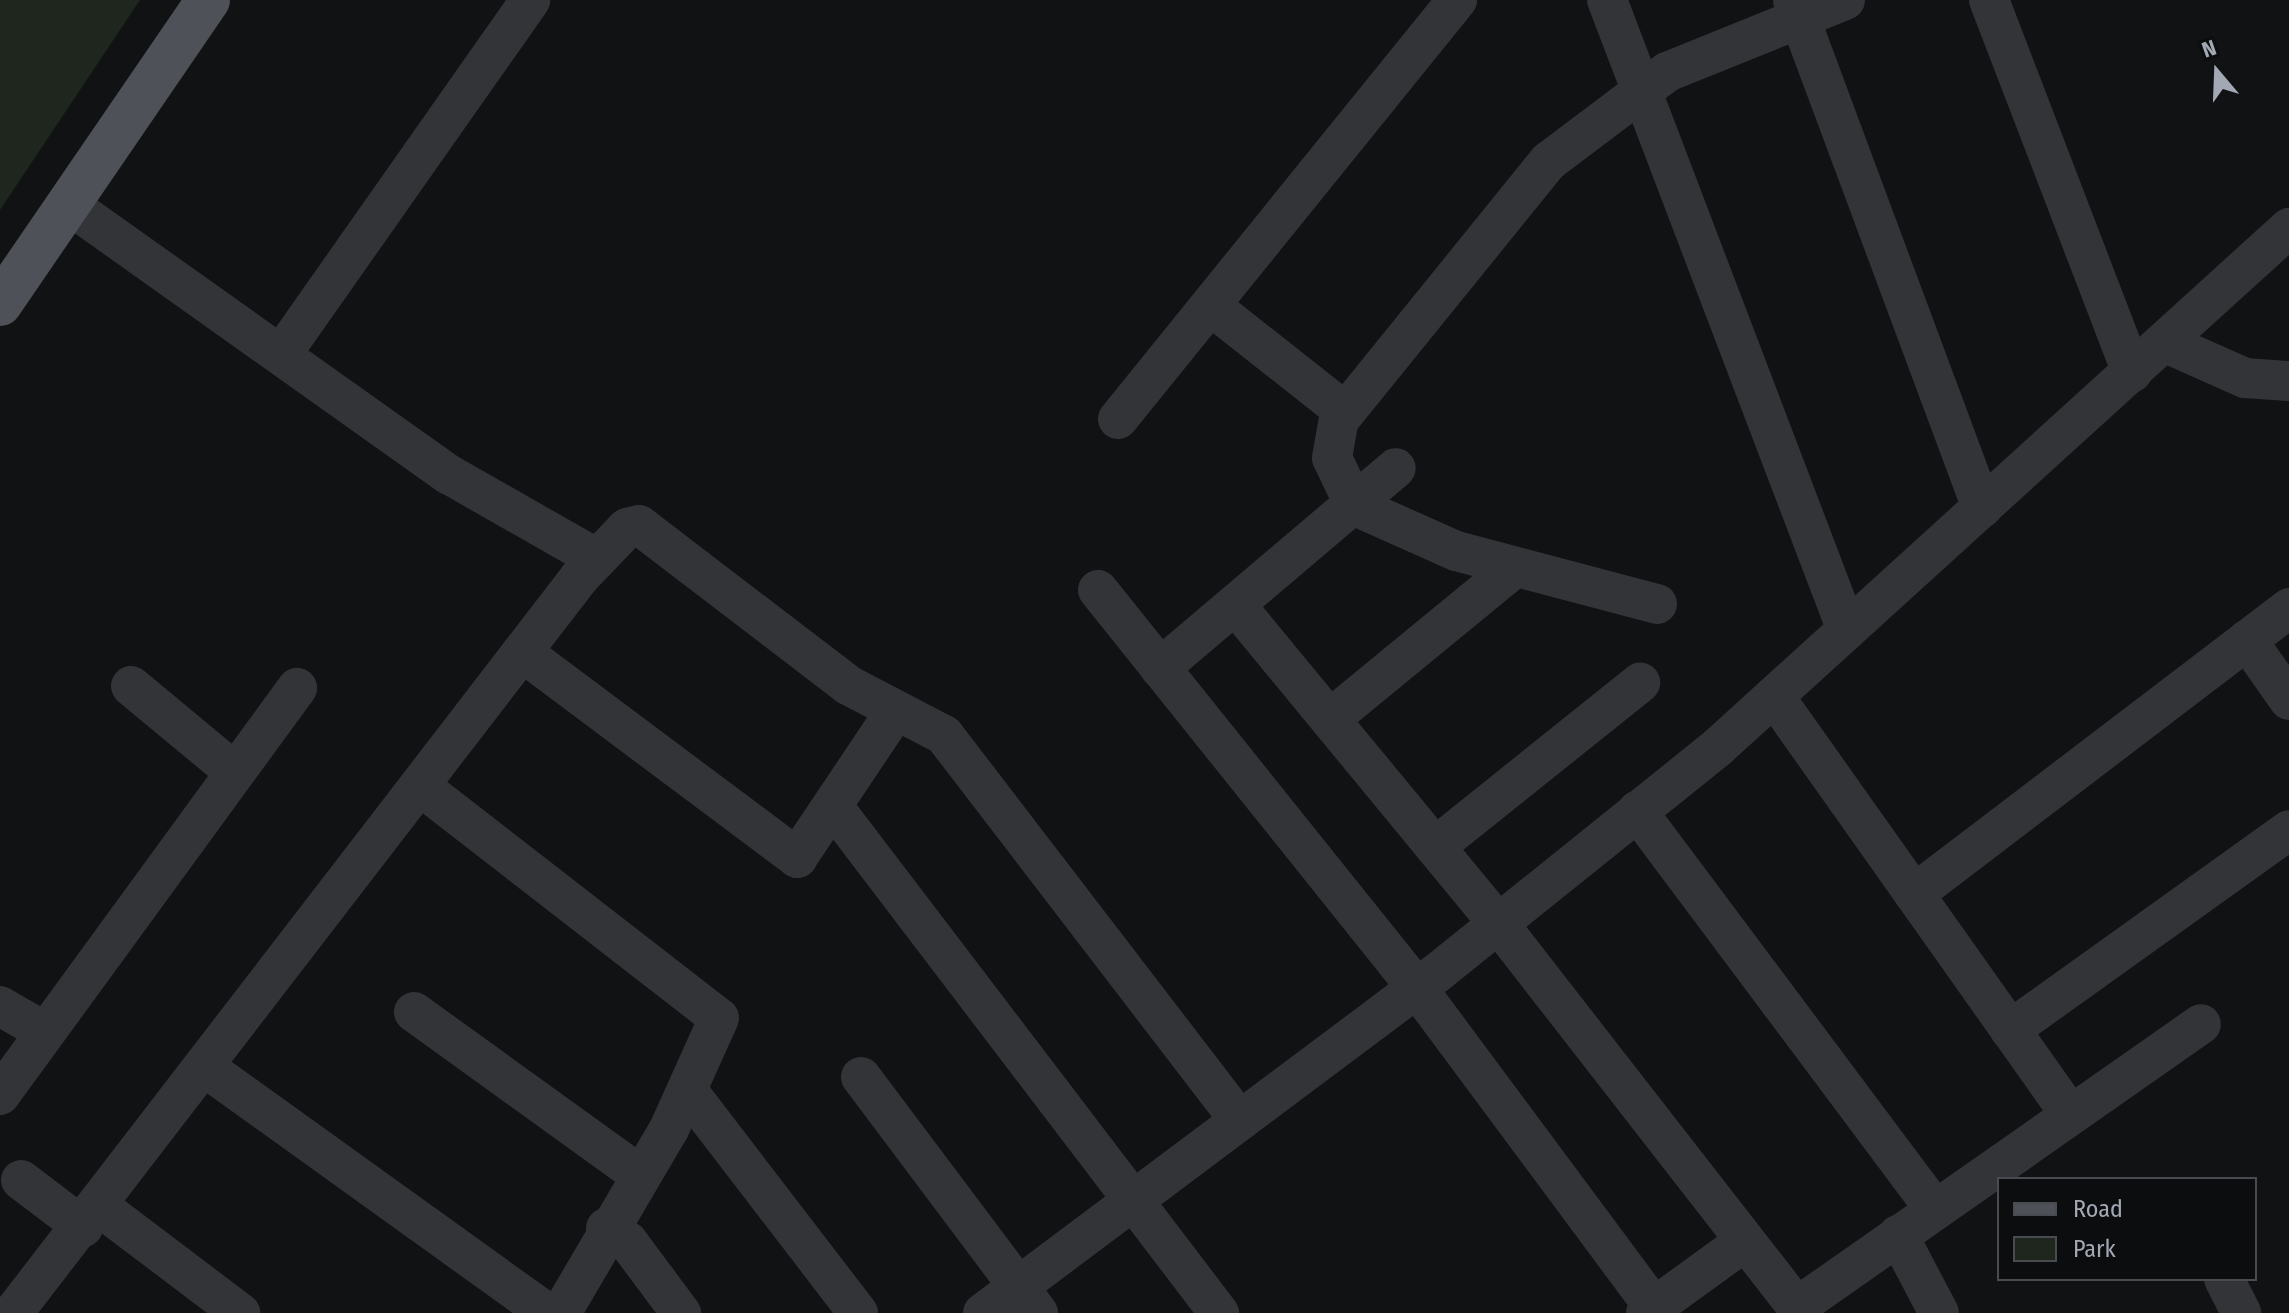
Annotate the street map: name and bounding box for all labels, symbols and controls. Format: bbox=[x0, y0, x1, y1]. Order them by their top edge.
north arrow bbox=[2177, 32, 2257, 112]
text: N bbox=[2198, 34, 2220, 64]
legend bbox=[1997, 1177, 2257, 1281]
text: Road bbox=[2073, 1195, 2123, 1223]
text: Park bbox=[2073, 1235, 2116, 1263]

